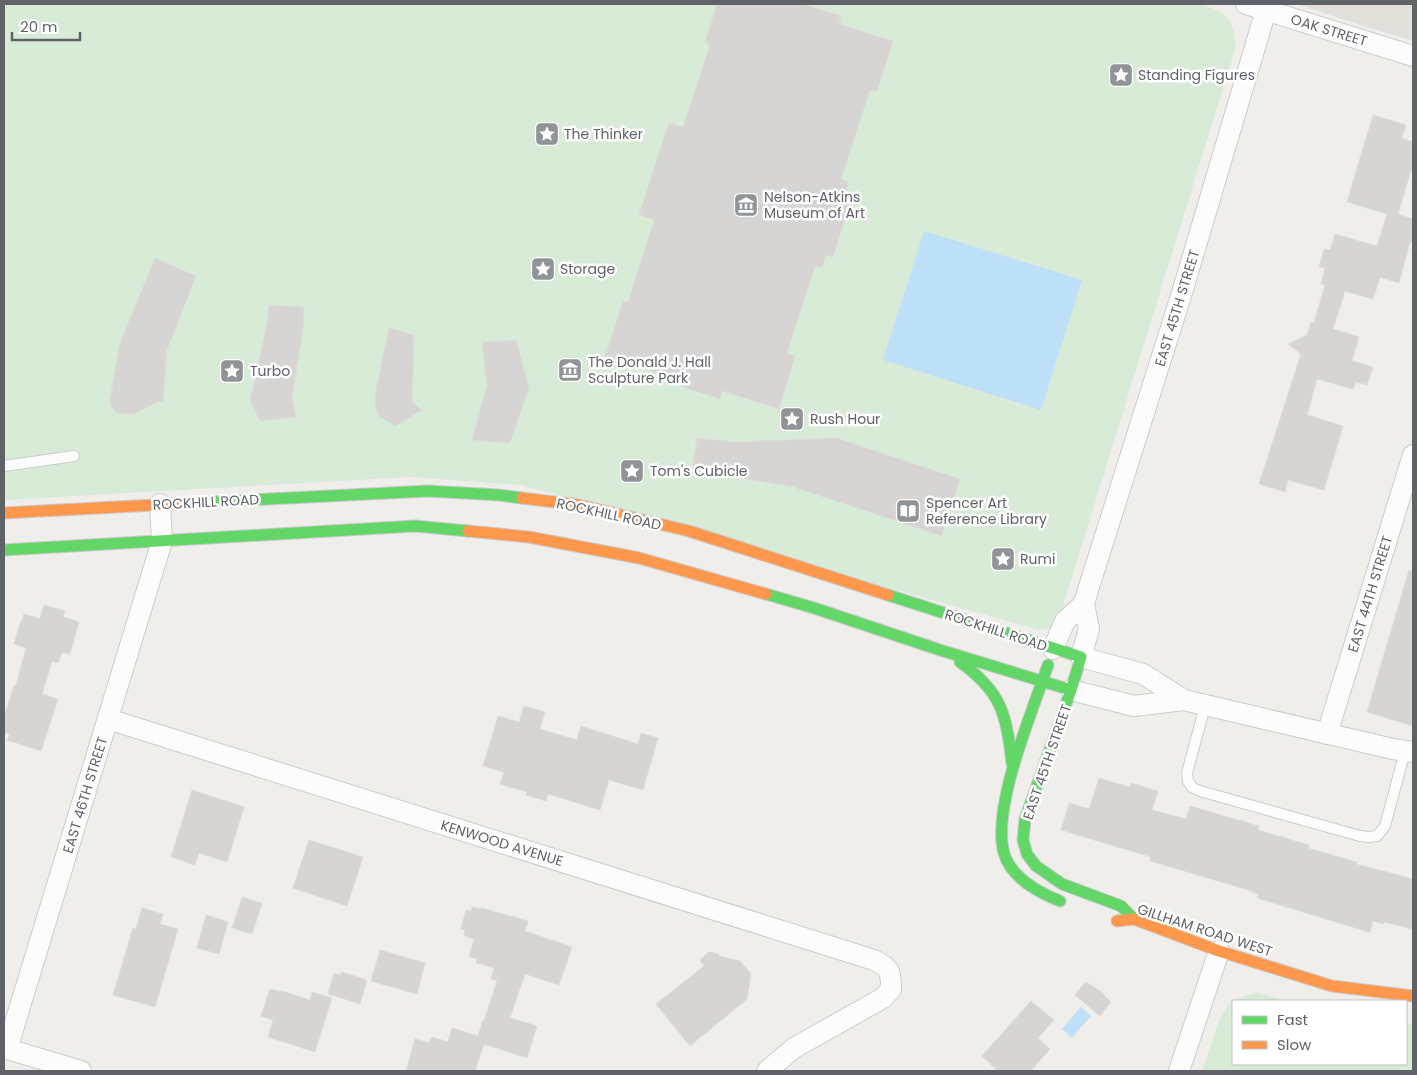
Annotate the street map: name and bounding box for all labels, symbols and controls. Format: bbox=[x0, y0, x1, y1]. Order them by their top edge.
street label: OAK STREET bbox=[1288, 9, 1370, 51]
scale bar bbox=[12, 10, 80, 42]
text: 20 m bbox=[20, 16, 58, 37]
place icon: Standing Figures bbox=[1108, 62, 1134, 88]
place label: Standing Figures bbox=[1138, 65, 1255, 85]
place icon: The Thinker bbox=[534, 121, 560, 147]
place label: The Thinker bbox=[564, 124, 643, 144]
place label: Nelson-Atkins Museum of Art bbox=[764, 187, 865, 223]
museum icon: Nelson-Atkins Museum of Art bbox=[733, 192, 759, 218]
street label: EAST 45TH STREET bbox=[1150, 247, 1204, 369]
place icon: Storage bbox=[530, 256, 556, 282]
place label: Storage bbox=[560, 259, 615, 279]
place label: The Donald J. Hall Sculpture Park bbox=[588, 352, 711, 388]
museum icon: The Donald J. Hall Sculpture Park bbox=[557, 357, 583, 383]
place icon: Turbo bbox=[219, 358, 245, 384]
place label: Turbo bbox=[250, 361, 290, 381]
place icon: Rush Hour bbox=[779, 406, 805, 432]
place label: Rush Hour bbox=[810, 409, 880, 429]
place icon: Tom's Cubicle bbox=[619, 458, 645, 484]
place label: Tom's Cubicle bbox=[650, 461, 748, 481]
street label: ROCKHILL ROAD bbox=[152, 489, 260, 515]
street label: ROCKHILL ROAD bbox=[555, 493, 663, 535]
place label: Spencer Art Reference Library bbox=[926, 493, 1047, 529]
library icon: Spencer Art Reference Library bbox=[895, 498, 921, 524]
street label: EAST 44TH STREET bbox=[1343, 533, 1397, 655]
place icon: Rumi bbox=[990, 546, 1016, 572]
place label: Rumi bbox=[1020, 549, 1055, 569]
street label: ROCKHILL ROAD bbox=[942, 604, 1050, 656]
street label: EAST 45TH STREET bbox=[1018, 701, 1076, 822]
street label: EAST 46TH STREET bbox=[58, 734, 112, 856]
street label: KENWOOD AVENUE bbox=[438, 815, 566, 871]
street label: GILLHAM ROAD WEST bbox=[1135, 899, 1275, 961]
legend bbox=[1232, 1000, 1407, 1065]
text: Fast bbox=[1277, 1009, 1308, 1030]
text: Slow bbox=[1277, 1034, 1312, 1055]

